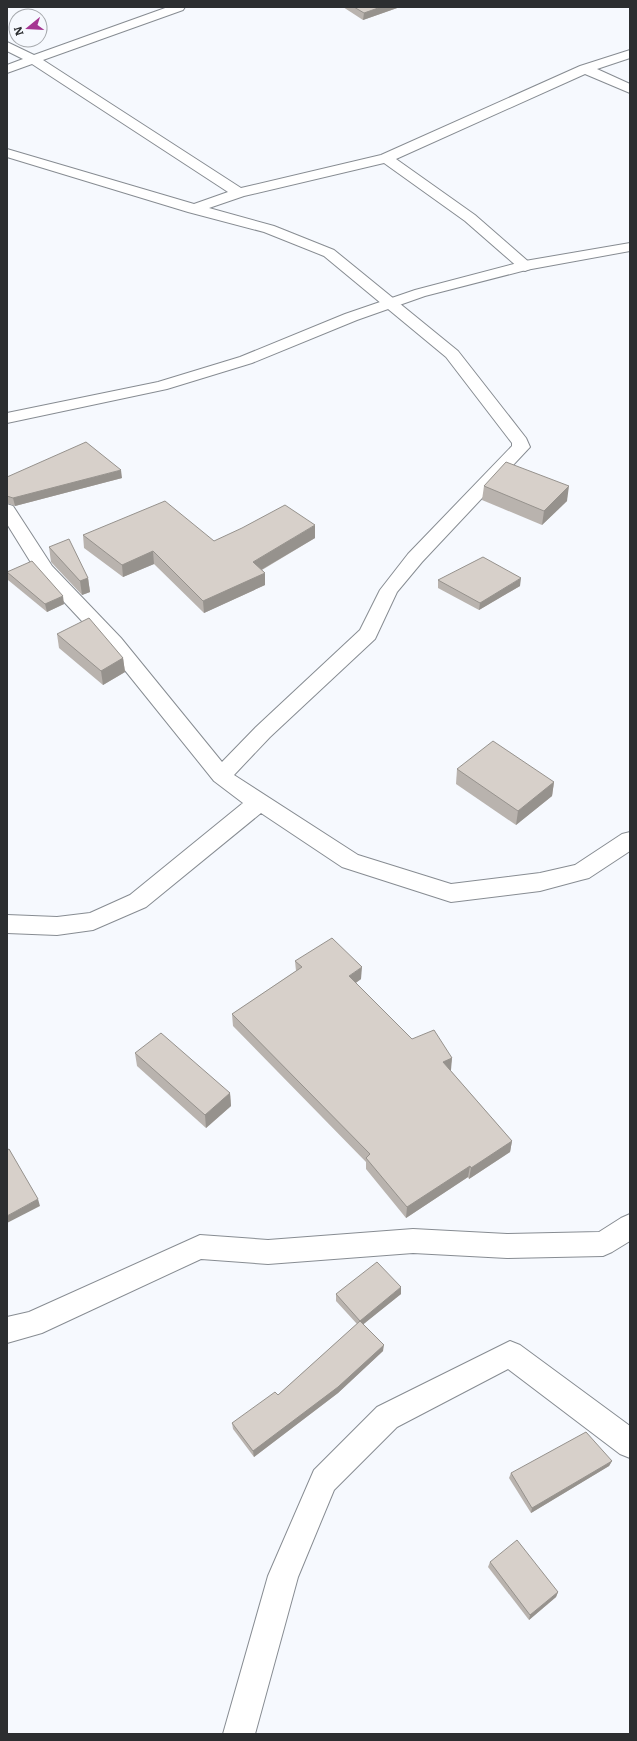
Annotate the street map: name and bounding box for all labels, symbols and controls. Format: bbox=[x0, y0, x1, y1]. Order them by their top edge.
north arrow bbox=[8, 8, 48, 48]
text: N bbox=[9, 25, 27, 38]

